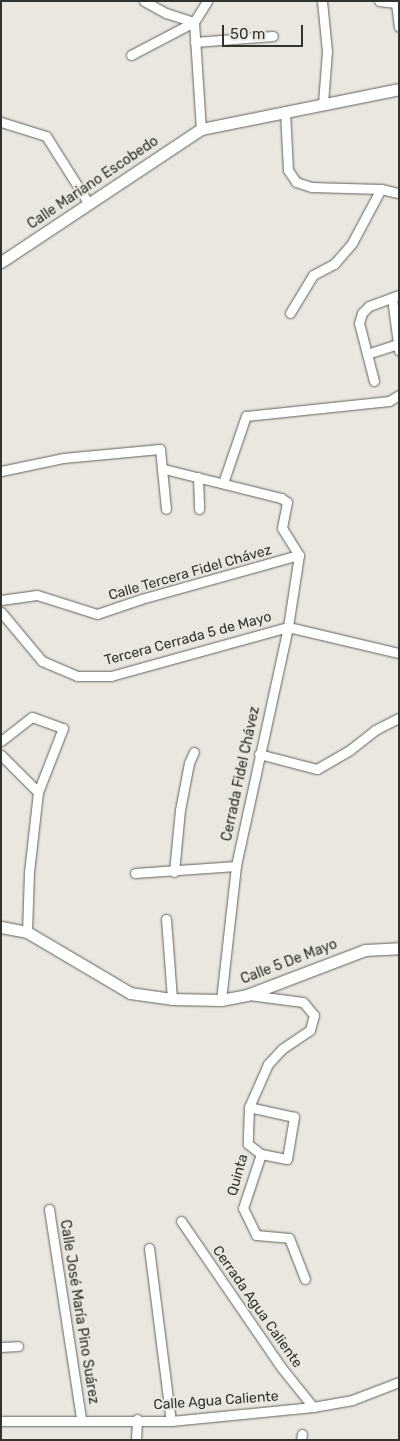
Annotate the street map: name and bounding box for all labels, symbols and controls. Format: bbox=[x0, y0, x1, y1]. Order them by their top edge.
scale bar bbox=[225, 15, 306, 47]
text: 50 m bbox=[230, 25, 265, 43]
street label: Calle Mariano Escobedo bbox=[24, 133, 162, 233]
street label: Calle Tercera Fidel Chávez bbox=[106, 542, 274, 604]
street label: Tercera Cerrada 5 de Mayo bbox=[103, 609, 273, 669]
street label: Cerrada Fidel Chávez bbox=[219, 705, 263, 843]
street label: Calle 5 De Mayo bbox=[238, 936, 340, 988]
street label: Quinta bbox=[224, 1152, 252, 1198]
street label: Calle José María Pino Suárez bbox=[56, 1219, 102, 1405]
street label: Cerrada Agua Caliente bbox=[208, 1243, 306, 1371]
street label: Calle Agua Caliente bbox=[153, 1388, 279, 1414]

